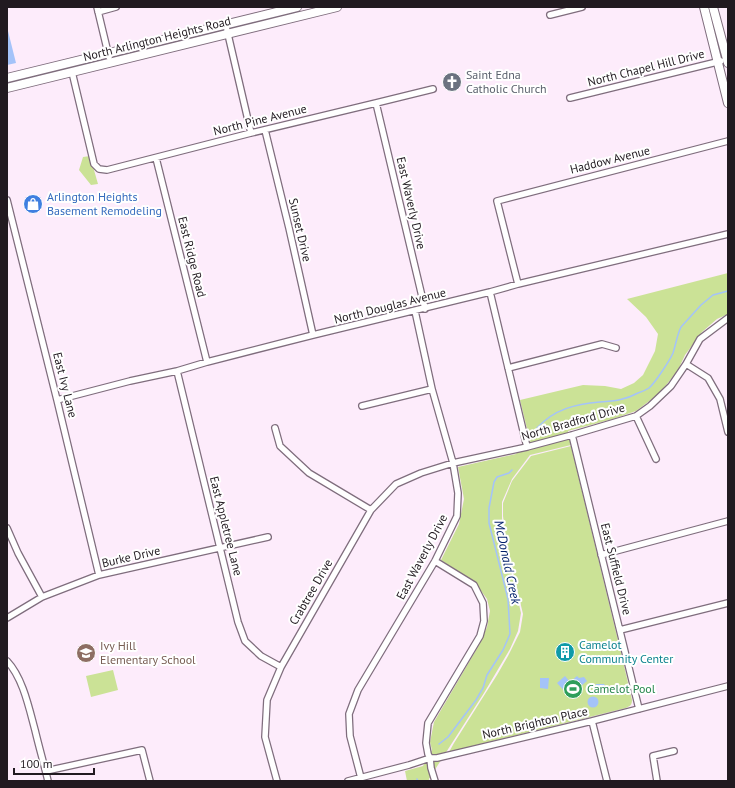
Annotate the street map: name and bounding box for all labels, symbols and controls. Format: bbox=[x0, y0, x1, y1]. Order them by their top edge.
street label: North Arlington Heights Road bbox=[82, 13, 232, 64]
street label: North Chapel Hill Drive bbox=[586, 46, 706, 89]
place label: Saint Edna Catholic Church bbox=[466, 67, 547, 96]
church icon: Saint Edna Catholic Church bbox=[441, 71, 463, 93]
street label: North Pine Avenue bbox=[212, 101, 308, 138]
street label: Haddow Avenue bbox=[568, 142, 652, 177]
street label: East Waverly Drive bbox=[394, 155, 429, 251]
place label: Arlington Heights Basement Remodeling bbox=[47, 189, 162, 218]
shop icon: Arlington Heights Basement Remodeling bbox=[22, 193, 44, 215]
street label: Sunset Drive bbox=[286, 197, 315, 263]
street label: East Ridge Road bbox=[175, 215, 210, 299]
street label: North Douglas Avenue bbox=[332, 284, 447, 327]
street label: East Ivy Lane bbox=[50, 351, 81, 419]
street label: North Bradford Drive bbox=[519, 400, 626, 443]
street label: East Appletree Lane bbox=[207, 475, 246, 577]
street label: East Waverly Drive bbox=[393, 512, 450, 602]
water label: McDonald Creek bbox=[490, 519, 525, 607]
street label: East Suffield Drive bbox=[598, 521, 635, 616]
street label: Burke Drive bbox=[100, 543, 161, 570]
street label: Crabtree Drive bbox=[286, 556, 335, 627]
place label: Camelot Community Center bbox=[579, 637, 673, 666]
place label: Ivy Hill Elementary School bbox=[100, 638, 196, 667]
building icon: Camelot Community Center bbox=[554, 641, 576, 663]
school or university icon: Ivy Hill Elementary School bbox=[75, 642, 97, 664]
sports icon: Camelot Pool bbox=[562, 678, 584, 700]
place label: Camelot Pool bbox=[587, 681, 656, 696]
street label: North Brighton Place bbox=[481, 703, 589, 742]
scale bar bbox=[14, 750, 94, 776]
text: 100 m bbox=[20, 756, 53, 771]

